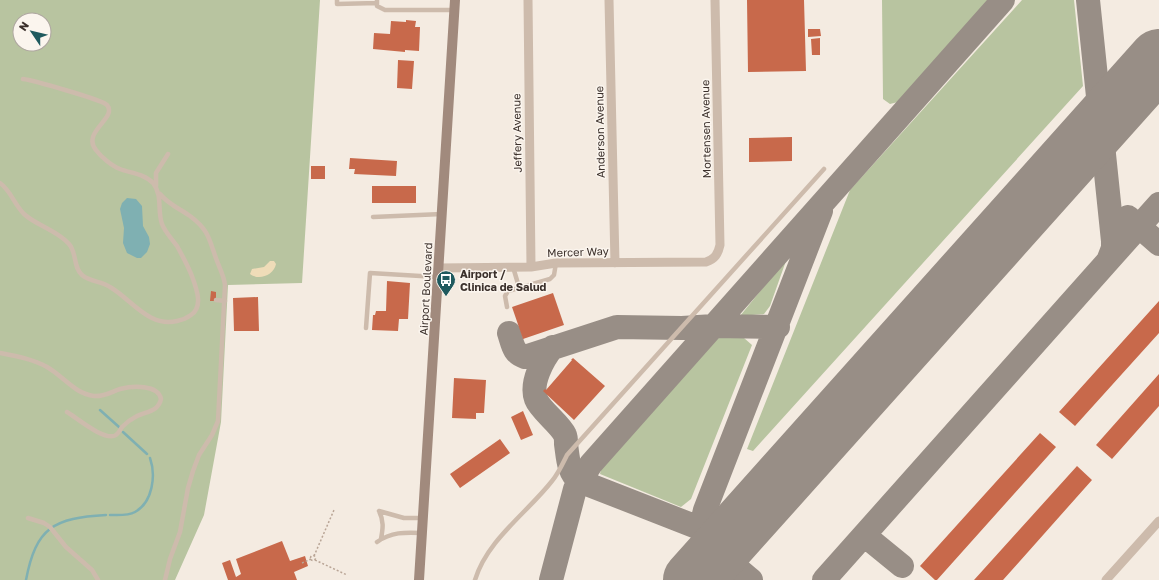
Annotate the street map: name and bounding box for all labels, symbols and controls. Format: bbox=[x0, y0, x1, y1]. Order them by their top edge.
north arrow bbox=[12, 12, 52, 52]
text: N bbox=[16, 19, 31, 33]
street label: Mortensen Avenue bbox=[698, 80, 713, 178]
street label: Anderson Avenue bbox=[592, 86, 607, 178]
street label: Jeffery Avenue bbox=[509, 93, 524, 173]
street label: Airport Boulevard bbox=[417, 242, 434, 336]
street label: Mercer Way bbox=[547, 244, 609, 259]
place label: Airport / Clinica de Salud bbox=[460, 267, 547, 293]
bus stop icon: Airport / Clinica de Salud bbox=[435, 269, 457, 297]

